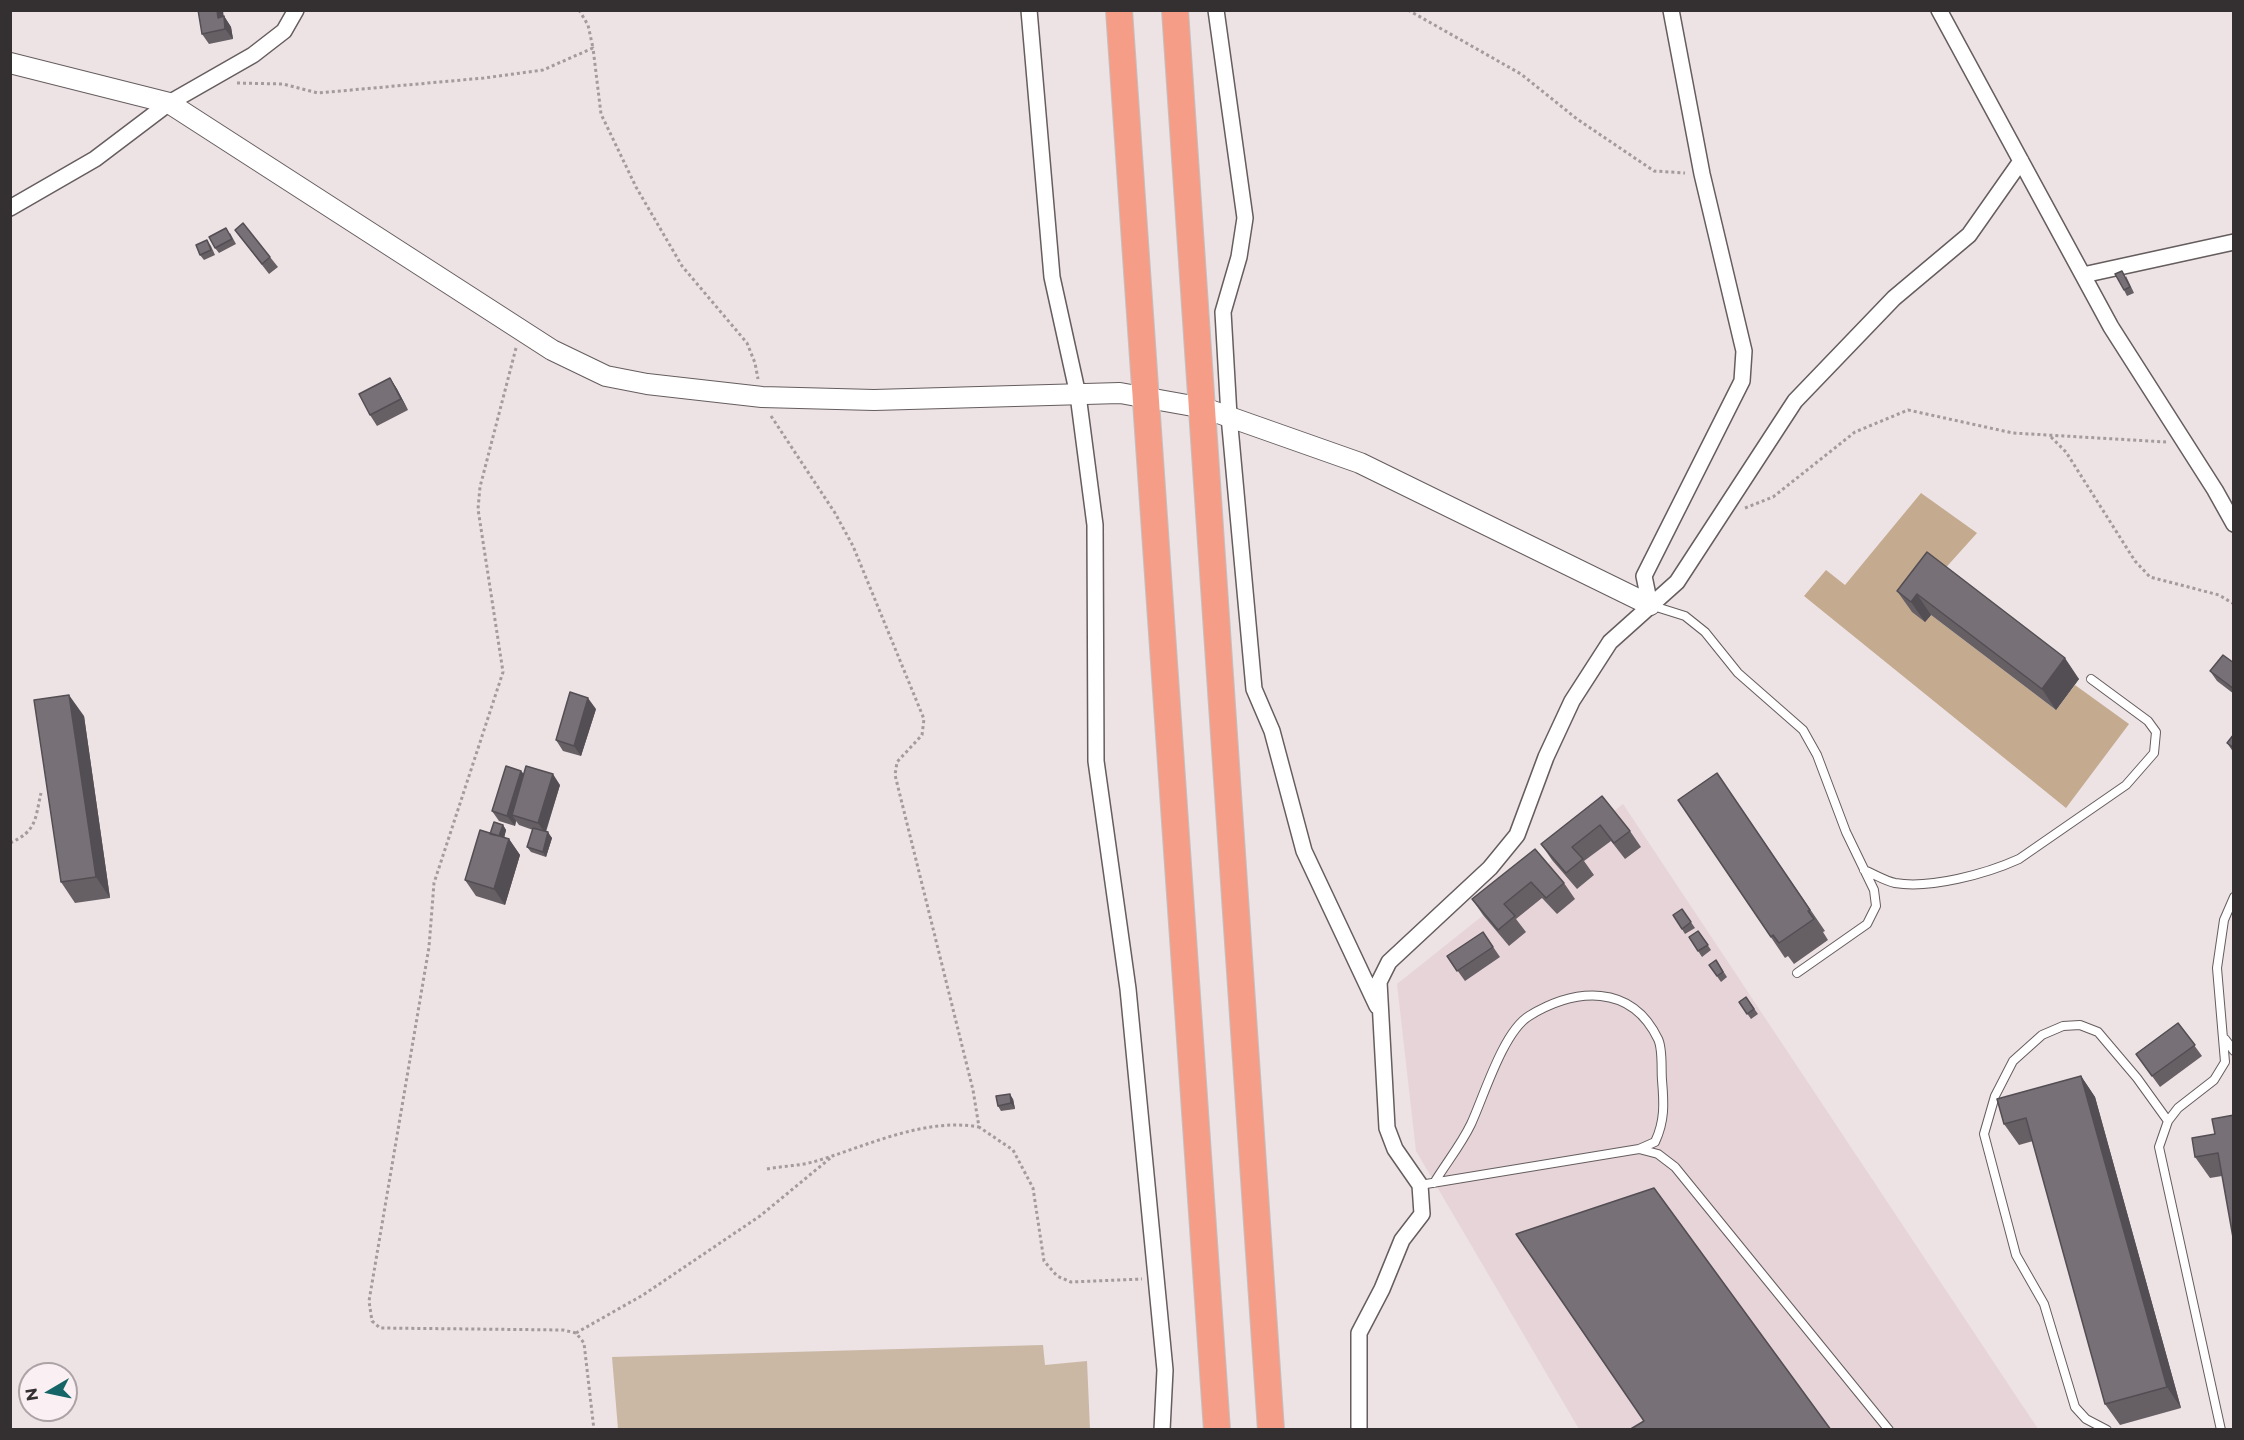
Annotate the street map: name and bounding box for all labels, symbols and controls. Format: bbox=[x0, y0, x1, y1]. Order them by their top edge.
north arrow bbox=[18, 1362, 78, 1422]
text: N bbox=[21, 1387, 42, 1402]

